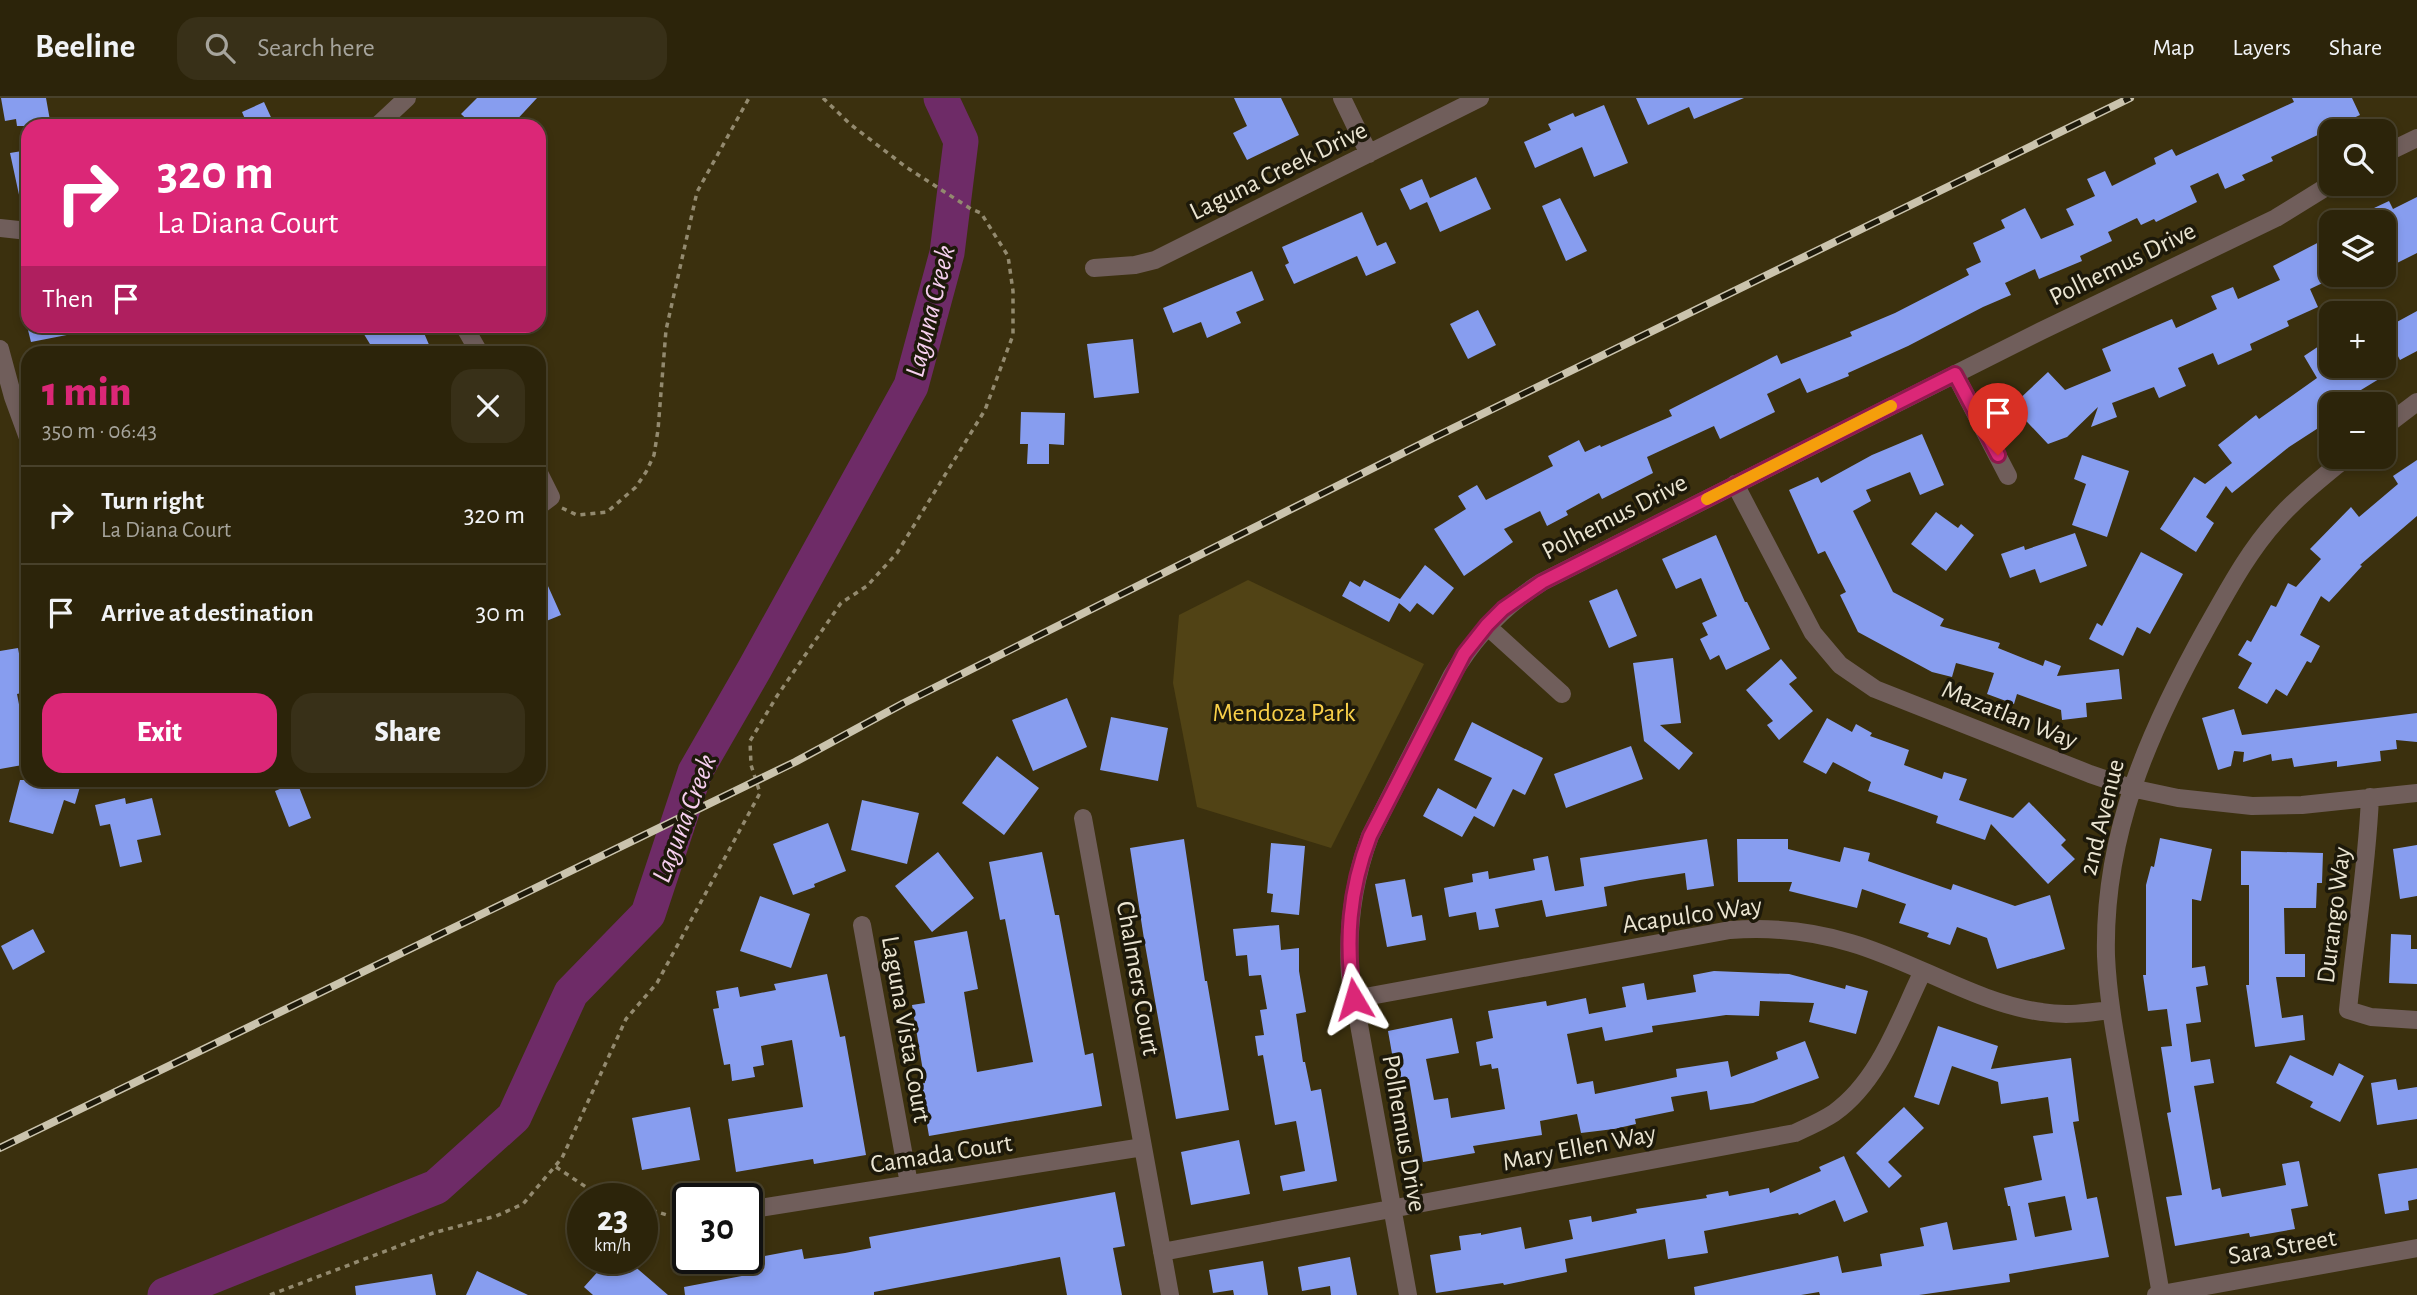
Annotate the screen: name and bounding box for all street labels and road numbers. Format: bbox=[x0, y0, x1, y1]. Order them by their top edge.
street label: Laguna Creek Drive bbox=[1186, 117, 1371, 225]
street label: Polhemus Drive bbox=[2045, 217, 2200, 310]
street label: Polhemus Drive bbox=[1538, 469, 1691, 565]
street label: Mazatlan Way bbox=[1938, 676, 2081, 754]
street label: 2nd Avenue bbox=[2075, 756, 2129, 878]
street label: Durango Way bbox=[2313, 845, 2355, 985]
street label: Acapulco Way bbox=[1621, 892, 1764, 938]
street label: Chalmers Court bbox=[1112, 899, 1164, 1057]
street label: Laguna Vista Court bbox=[877, 934, 935, 1124]
street label: Polhemus Drive bbox=[1377, 1053, 1431, 1214]
street label: Mary Ellen Way bbox=[1500, 1120, 1658, 1176]
street label: Camada Court bbox=[868, 1130, 1014, 1178]
street label: Sara Street bbox=[2226, 1225, 2338, 1269]

